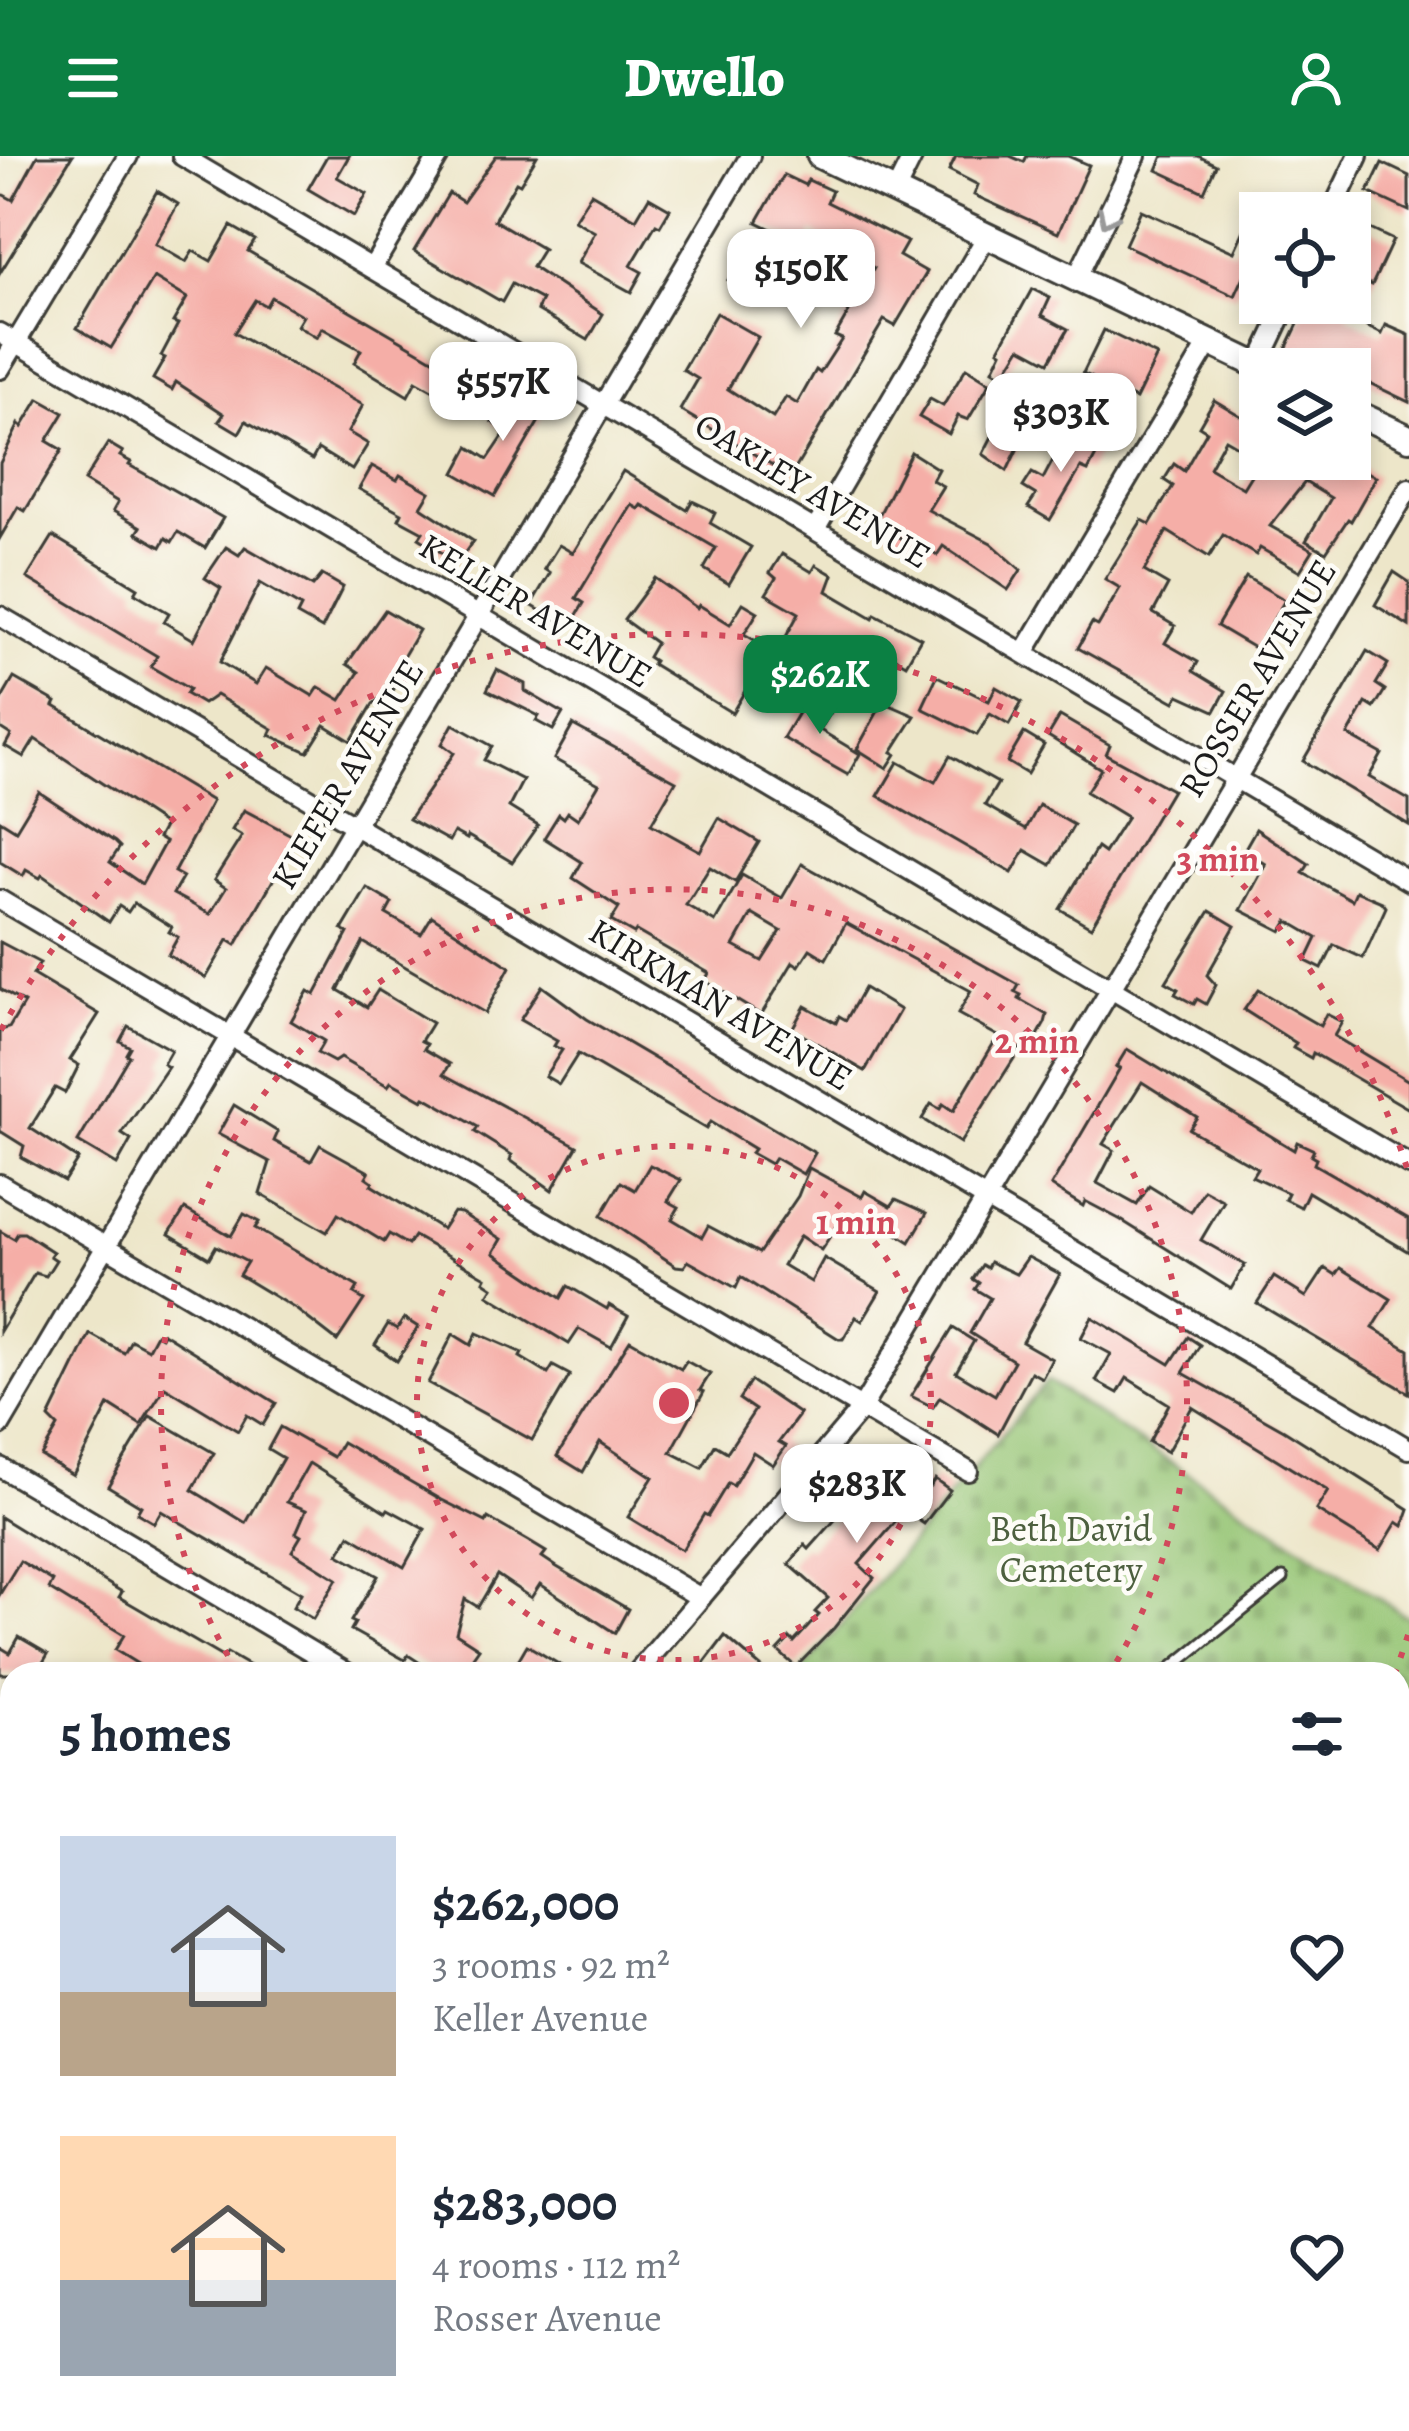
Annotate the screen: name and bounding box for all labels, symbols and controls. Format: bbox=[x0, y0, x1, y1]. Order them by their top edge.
text: Dwello bbox=[624, 41, 785, 115]
icon: menu bbox=[60, 45, 126, 111]
icon: person bbox=[1283, 45, 1349, 111]
map controls bbox=[1239, 192, 1371, 480]
button: locate bbox=[1239, 192, 1371, 324]
one-way arrow bbox=[1098, 206, 1121, 227]
pin: $150K bbox=[717, 229, 885, 331]
text: $150K bbox=[754, 241, 848, 294]
pin: $557K bbox=[419, 342, 587, 444]
button: layers bbox=[1239, 348, 1371, 480]
text: $557K bbox=[456, 354, 550, 407]
pin: $303K bbox=[977, 373, 1145, 475]
text: $303K bbox=[1013, 385, 1109, 438]
street label: OAKLEY AVENUE bbox=[686, 400, 940, 580]
street label: KELLER AVENUE bbox=[410, 521, 662, 699]
street label: ROSSER AVENUE bbox=[1167, 550, 1347, 806]
pin: $262K bbox=[736, 635, 904, 737]
text: $262K bbox=[770, 647, 870, 700]
street label: KIEFER AVENUE bbox=[259, 650, 435, 898]
text: 3 min bbox=[1177, 834, 1259, 883]
street label: KIRKMAN AVENUE bbox=[580, 906, 862, 1102]
text: 2 min bbox=[995, 1016, 1079, 1065]
text: 1 min bbox=[816, 1197, 896, 1246]
centre of rings bbox=[653, 1382, 695, 1424]
pin: $283K bbox=[773, 1444, 941, 1546]
text: $283K bbox=[808, 1456, 906, 1509]
park label: Beth David Cemetery bbox=[990, 1504, 1153, 1594]
text: 5 homes bbox=[60, 1699, 232, 1769]
icon: filters bbox=[1284, 1701, 1350, 1767]
text: $262,000 bbox=[432, 1868, 620, 1938]
icon: home bbox=[156, 1884, 300, 2028]
icon: heart bbox=[1284, 1923, 1350, 1989]
text: 3 rooms · 92 m² bbox=[432, 1938, 670, 1991]
text: Keller Avenue bbox=[432, 1991, 648, 2044]
text: $283,000 bbox=[432, 2168, 618, 2238]
icon: home bbox=[156, 2184, 300, 2328]
icon: heart bbox=[1284, 2223, 1350, 2289]
text: 4 rooms · 112 m² bbox=[432, 2238, 680, 2291]
text: Rosser Avenue bbox=[432, 2291, 662, 2344]

